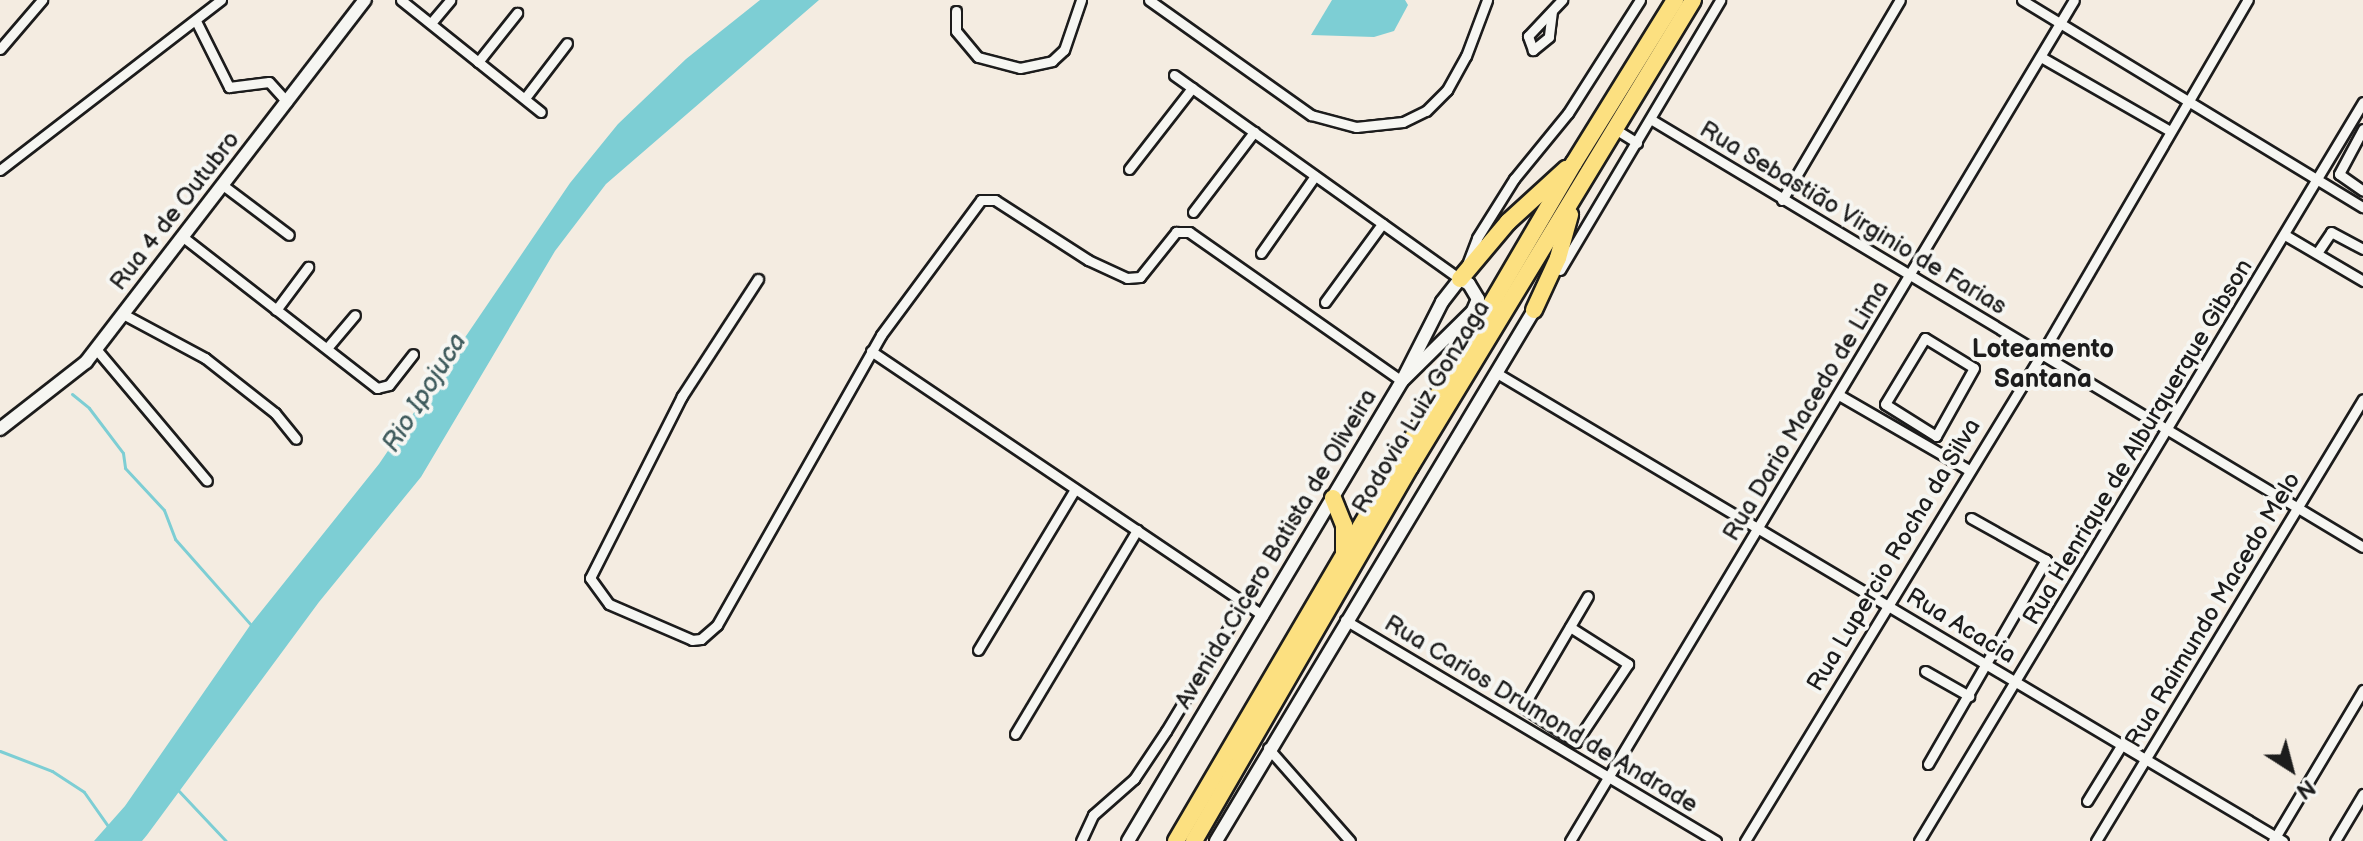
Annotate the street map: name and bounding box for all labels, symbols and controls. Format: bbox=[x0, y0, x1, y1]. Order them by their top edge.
street label: Rua Sebastião Virginio de Farias bbox=[1694, 115, 2012, 321]
street label: Rua 4 de Outubro bbox=[104, 126, 246, 296]
street label: Rua Henrique de Alburquerque Gibson bbox=[2017, 254, 2259, 630]
street label: Rua Dario Macedo de Lima bbox=[1717, 276, 1895, 546]
street label: Rodovia Luiz Gonzaga bbox=[1346, 295, 1496, 519]
water label: Rio Ipojuca bbox=[376, 328, 474, 458]
district label: Loteamento Santana bbox=[1972, 334, 2114, 396]
street label: Avenida Cicero Batista de Oliveira bbox=[1169, 384, 1383, 714]
street label: Rua Lupercio Rocha da Silva bbox=[1801, 413, 1987, 697]
street label: Rua Raimundo Macedo Melo bbox=[2119, 467, 2307, 753]
street label: Rua Acacia bbox=[1901, 582, 2021, 670]
street label: Rua Carios Drumond de Andrade bbox=[1379, 609, 1703, 819]
north arrow bbox=[2251, 729, 2331, 809]
text: N bbox=[2291, 773, 2320, 805]

